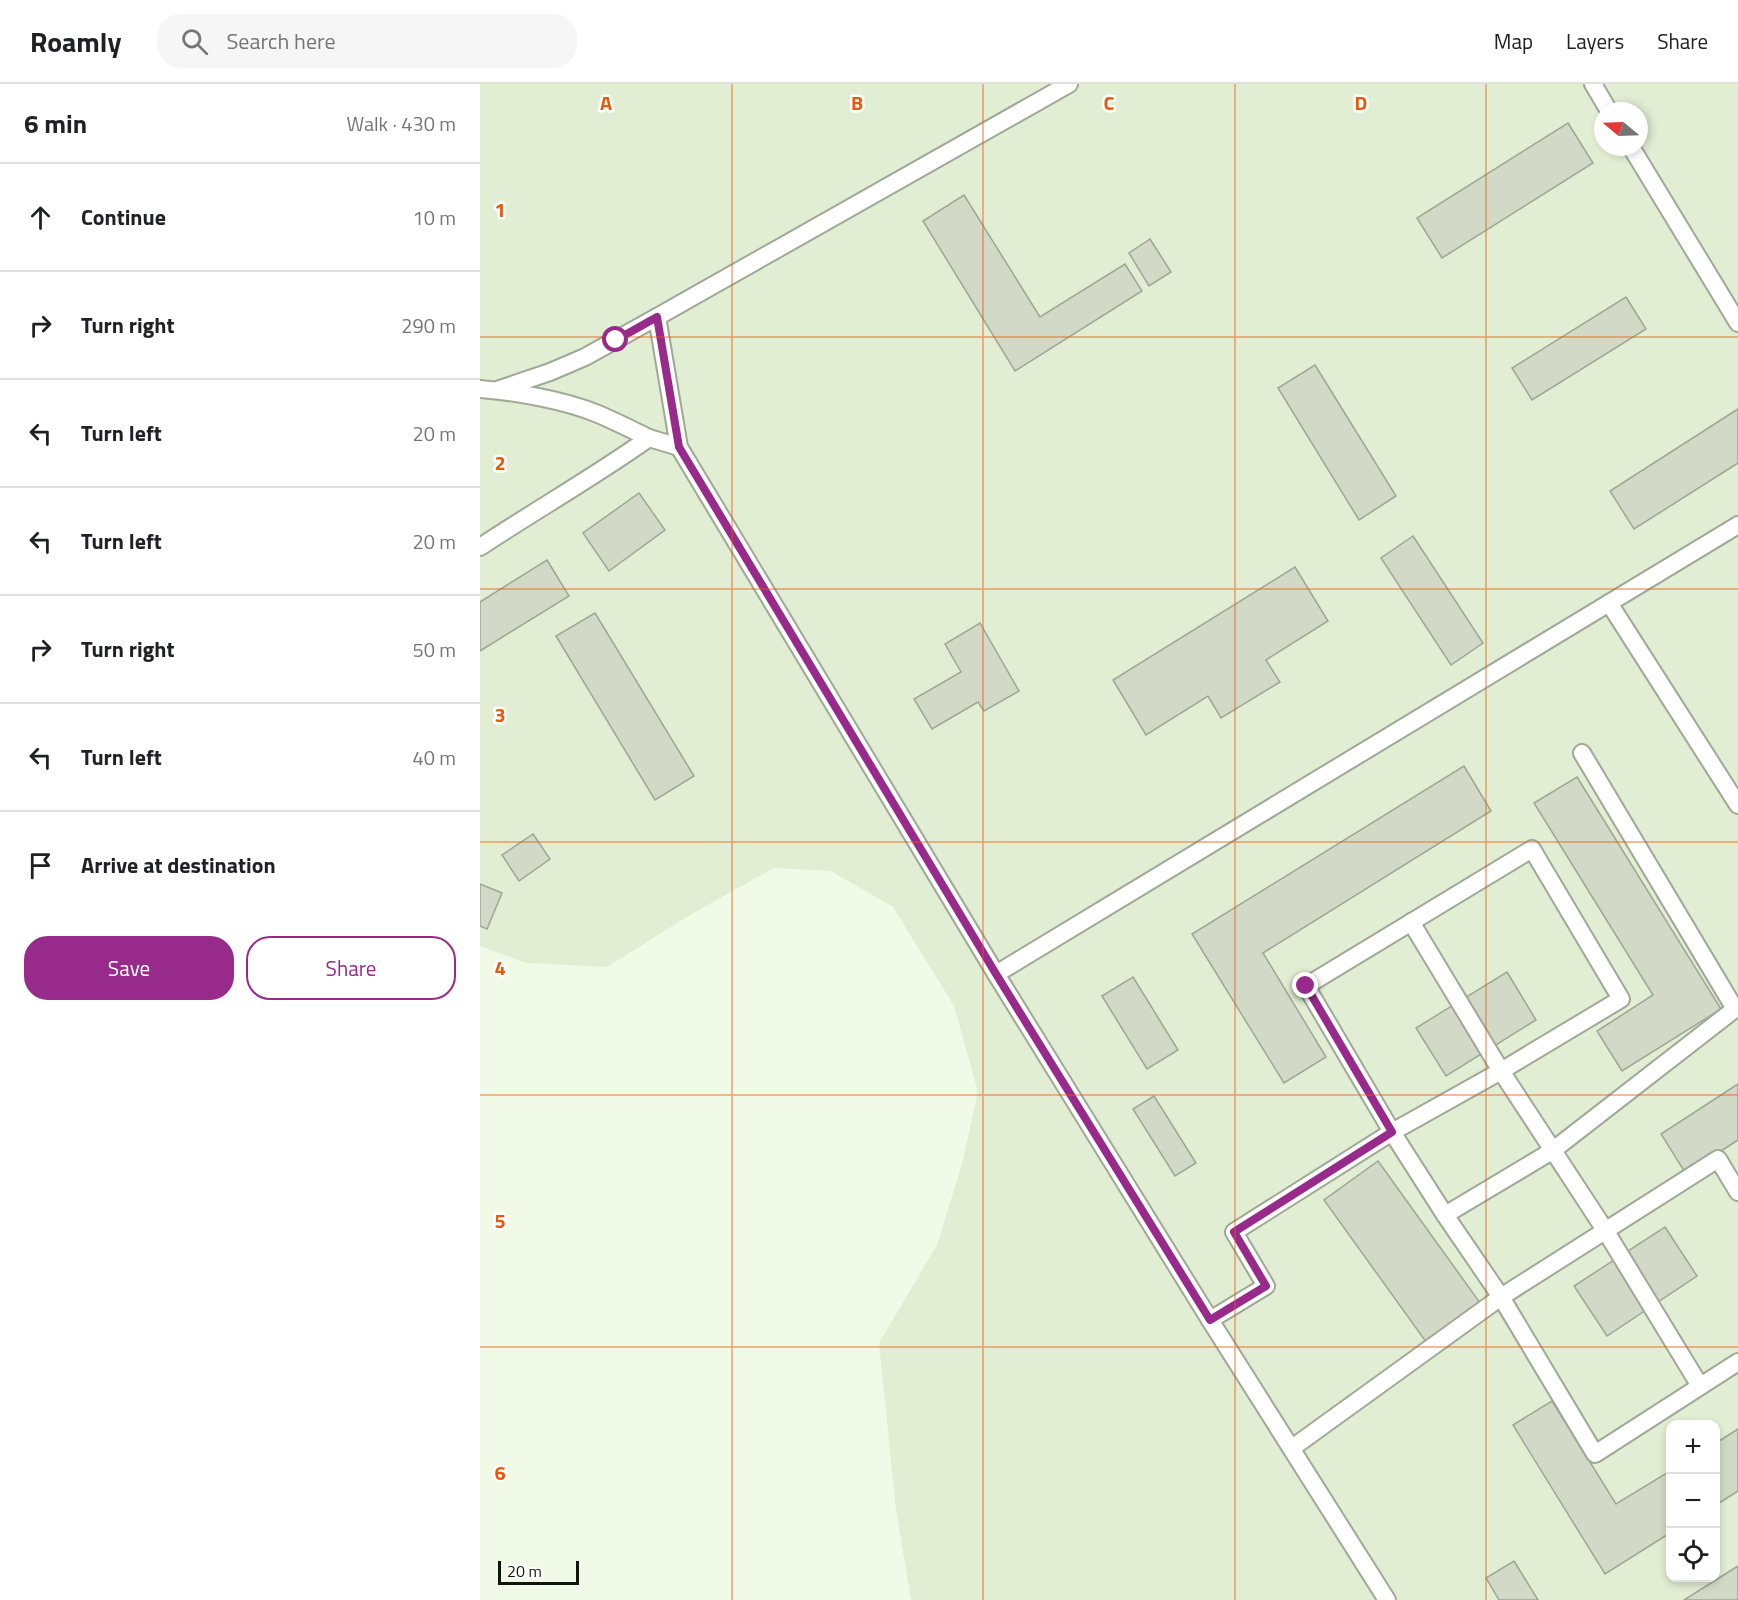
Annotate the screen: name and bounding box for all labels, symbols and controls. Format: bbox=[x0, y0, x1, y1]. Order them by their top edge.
search box bbox=[157, 14, 577, 68]
text: Roamly bbox=[30, 20, 121, 63]
text: Search here bbox=[226, 24, 336, 58]
icon: search bbox=[178, 25, 211, 58]
text: Map bbox=[1494, 25, 1533, 57]
text: Layers bbox=[1566, 25, 1624, 57]
text: Share bbox=[1657, 25, 1708, 57]
text: A bbox=[600, 87, 612, 118]
text: B bbox=[851, 87, 863, 118]
text: C bbox=[1104, 87, 1115, 118]
text: D bbox=[1355, 87, 1367, 118]
north arrow bbox=[1594, 102, 1648, 156]
text: 6 min bbox=[24, 104, 87, 143]
text: Walk · 430 m bbox=[347, 108, 456, 139]
text: 1 bbox=[494, 194, 506, 225]
text: Continue bbox=[81, 200, 166, 234]
icon: ahead bbox=[24, 201, 57, 234]
text: 10 m bbox=[412, 202, 456, 233]
text: Turn right bbox=[81, 308, 175, 342]
icon: right bbox=[24, 309, 57, 342]
text: 290 m bbox=[401, 310, 456, 341]
route start bbox=[602, 326, 628, 352]
text: Turn left bbox=[81, 416, 162, 450]
icon: left bbox=[24, 417, 57, 450]
text: 20 m bbox=[412, 418, 456, 449]
text: 2 bbox=[494, 447, 506, 478]
text: Turn left bbox=[81, 524, 162, 558]
icon: left bbox=[24, 525, 57, 558]
text: 20 m bbox=[412, 526, 456, 557]
text: Turn right bbox=[81, 632, 175, 666]
icon: right bbox=[24, 633, 57, 666]
text: 50 m bbox=[412, 634, 456, 665]
text: 3 bbox=[494, 699, 506, 730]
text: Turn left bbox=[81, 740, 162, 774]
icon: left bbox=[24, 741, 57, 774]
text: 40 m bbox=[412, 742, 456, 773]
text: Arrive at destination bbox=[81, 848, 276, 882]
icon: arrive bbox=[24, 849, 57, 882]
button: Save bbox=[24, 936, 234, 1000]
button: Share bbox=[246, 936, 456, 1000]
text: 4 bbox=[494, 952, 506, 983]
route end bbox=[1292, 972, 1318, 998]
text: 5 bbox=[494, 1205, 506, 1236]
map controls bbox=[1666, 1420, 1720, 1582]
button: + bbox=[1666, 1420, 1720, 1474]
text: 6 bbox=[494, 1457, 506, 1488]
button: − bbox=[1666, 1474, 1720, 1528]
button: locate bbox=[1666, 1528, 1720, 1582]
scale bar bbox=[498, 1558, 579, 1586]
text: 20 m bbox=[507, 1559, 542, 1583]

